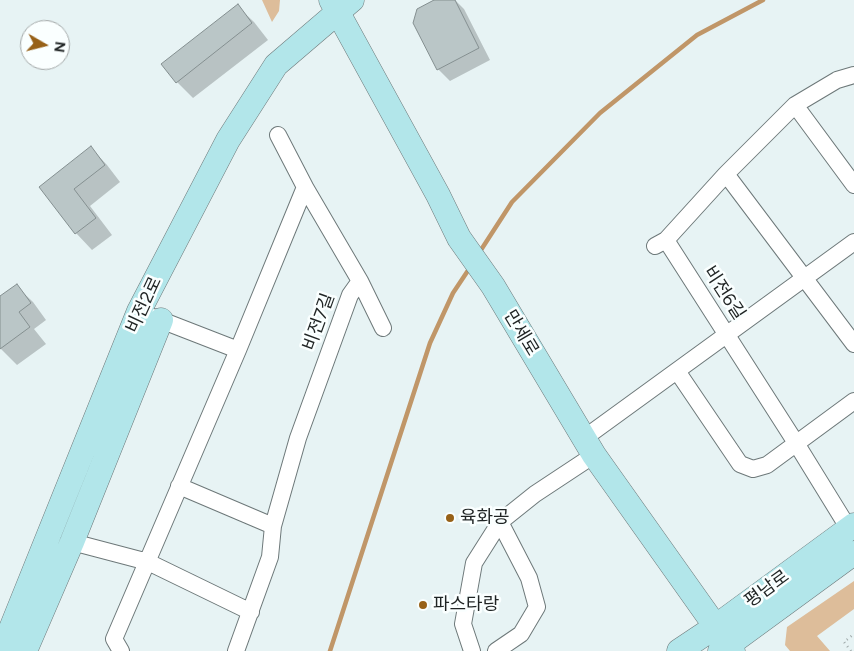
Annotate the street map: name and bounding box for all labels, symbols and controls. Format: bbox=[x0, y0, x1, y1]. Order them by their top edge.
north arrow bbox=[20, 20, 70, 70]
text: N bbox=[50, 40, 69, 54]
street label: 비전6길 bbox=[699, 262, 749, 324]
street label: 비전2로 bbox=[122, 273, 166, 337]
street label: 비전7길 bbox=[299, 290, 339, 354]
street label: 만세로 bbox=[499, 306, 543, 360]
place label: 육화공 bbox=[460, 507, 510, 529]
marker: 육화공 bbox=[444, 512, 456, 524]
street label: 평남로 bbox=[741, 566, 793, 612]
place label: 파스타랑 bbox=[433, 594, 499, 616]
marker: 파스타랑 bbox=[417, 599, 429, 611]

